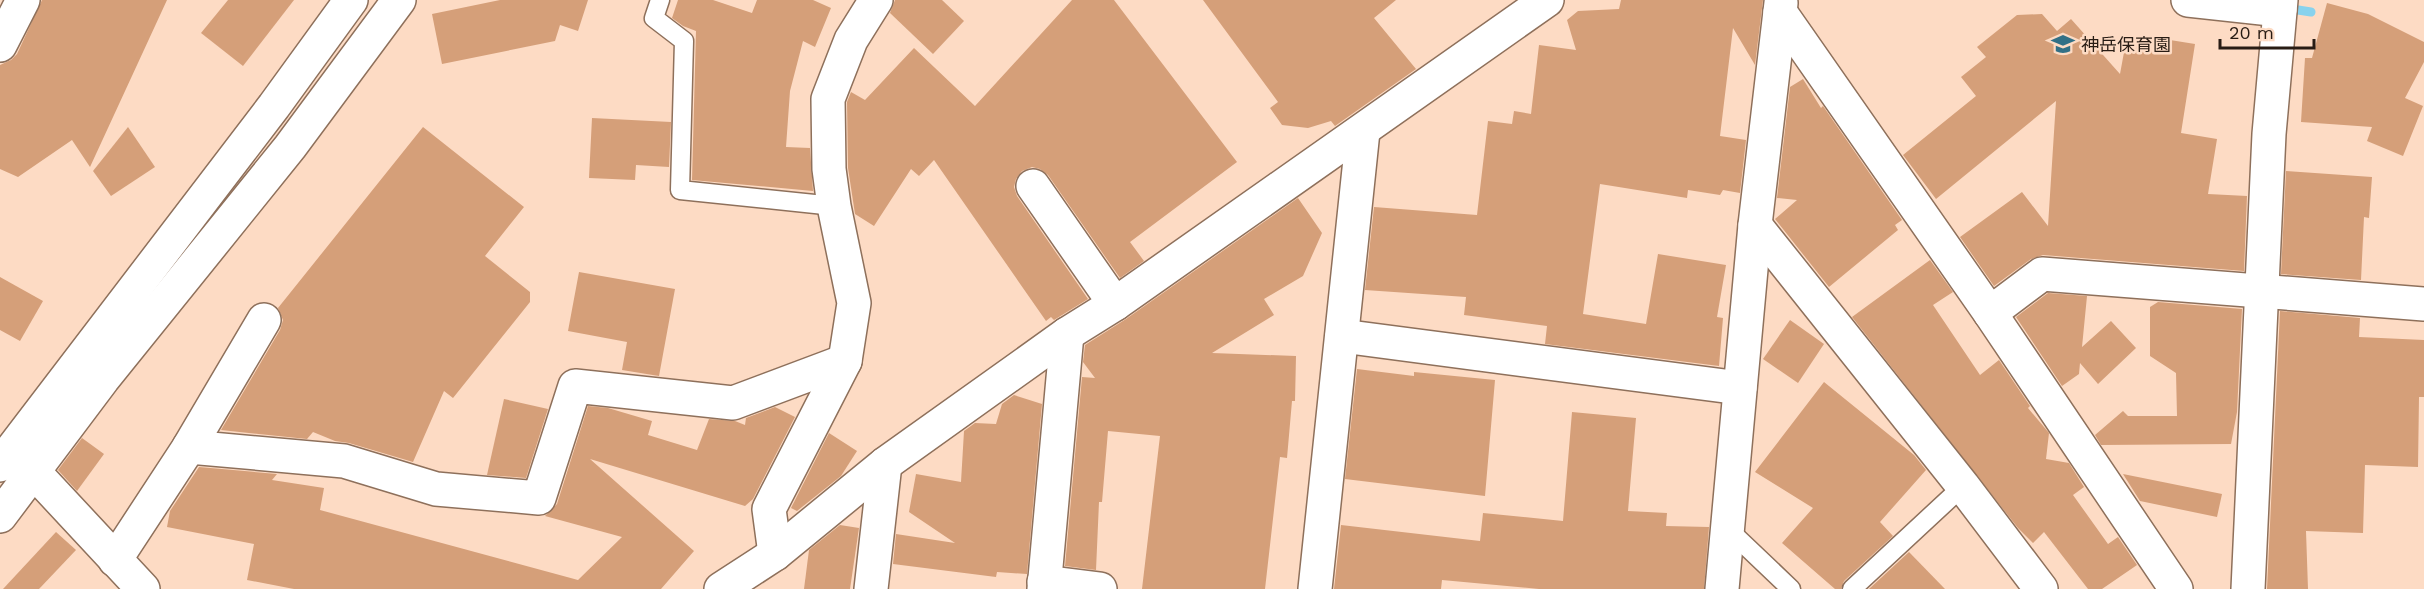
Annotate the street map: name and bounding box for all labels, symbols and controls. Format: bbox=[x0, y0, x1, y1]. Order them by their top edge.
scale bar bbox=[2220, 12, 2314, 50]
text: 20 m bbox=[2229, 22, 2274, 43]
school or university icon: 神岳保育園 bbox=[2050, 31, 2076, 57]
place label: 神岳保育園 bbox=[2081, 34, 2171, 55]

